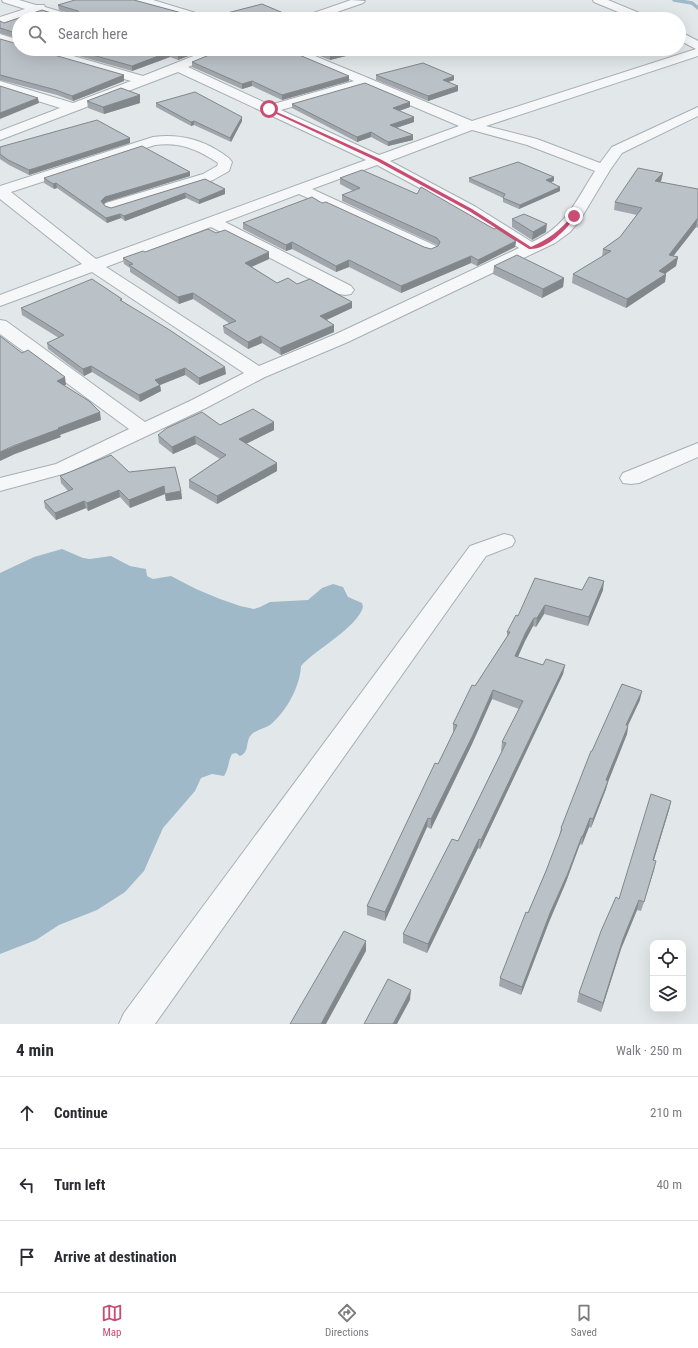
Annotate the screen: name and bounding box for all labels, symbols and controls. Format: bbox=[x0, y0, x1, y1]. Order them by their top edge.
search box bbox=[12, 12, 686, 56]
icon: search bbox=[26, 23, 48, 45]
text: Search here bbox=[58, 25, 128, 43]
route start bbox=[260, 100, 278, 118]
route end bbox=[565, 207, 583, 225]
map controls bbox=[650, 940, 686, 1012]
button: locate bbox=[650, 940, 686, 976]
button: layers bbox=[650, 976, 686, 1012]
text: 4 min bbox=[16, 1040, 54, 1060]
text: Walk · 250 m bbox=[616, 1043, 682, 1058]
icon: ahead bbox=[16, 1102, 38, 1124]
text: Continue bbox=[54, 1104, 108, 1122]
text: 210 m bbox=[650, 1105, 682, 1120]
icon: left bbox=[16, 1174, 38, 1196]
text: Turn left bbox=[54, 1176, 105, 1194]
text: 40 m bbox=[656, 1177, 682, 1192]
icon: arrive bbox=[16, 1246, 38, 1268]
text: Arrive at destination bbox=[54, 1248, 177, 1266]
tab: Map bbox=[101, 1302, 123, 1339]
tab: Directions bbox=[325, 1302, 369, 1339]
tab: Saved bbox=[571, 1302, 597, 1339]

